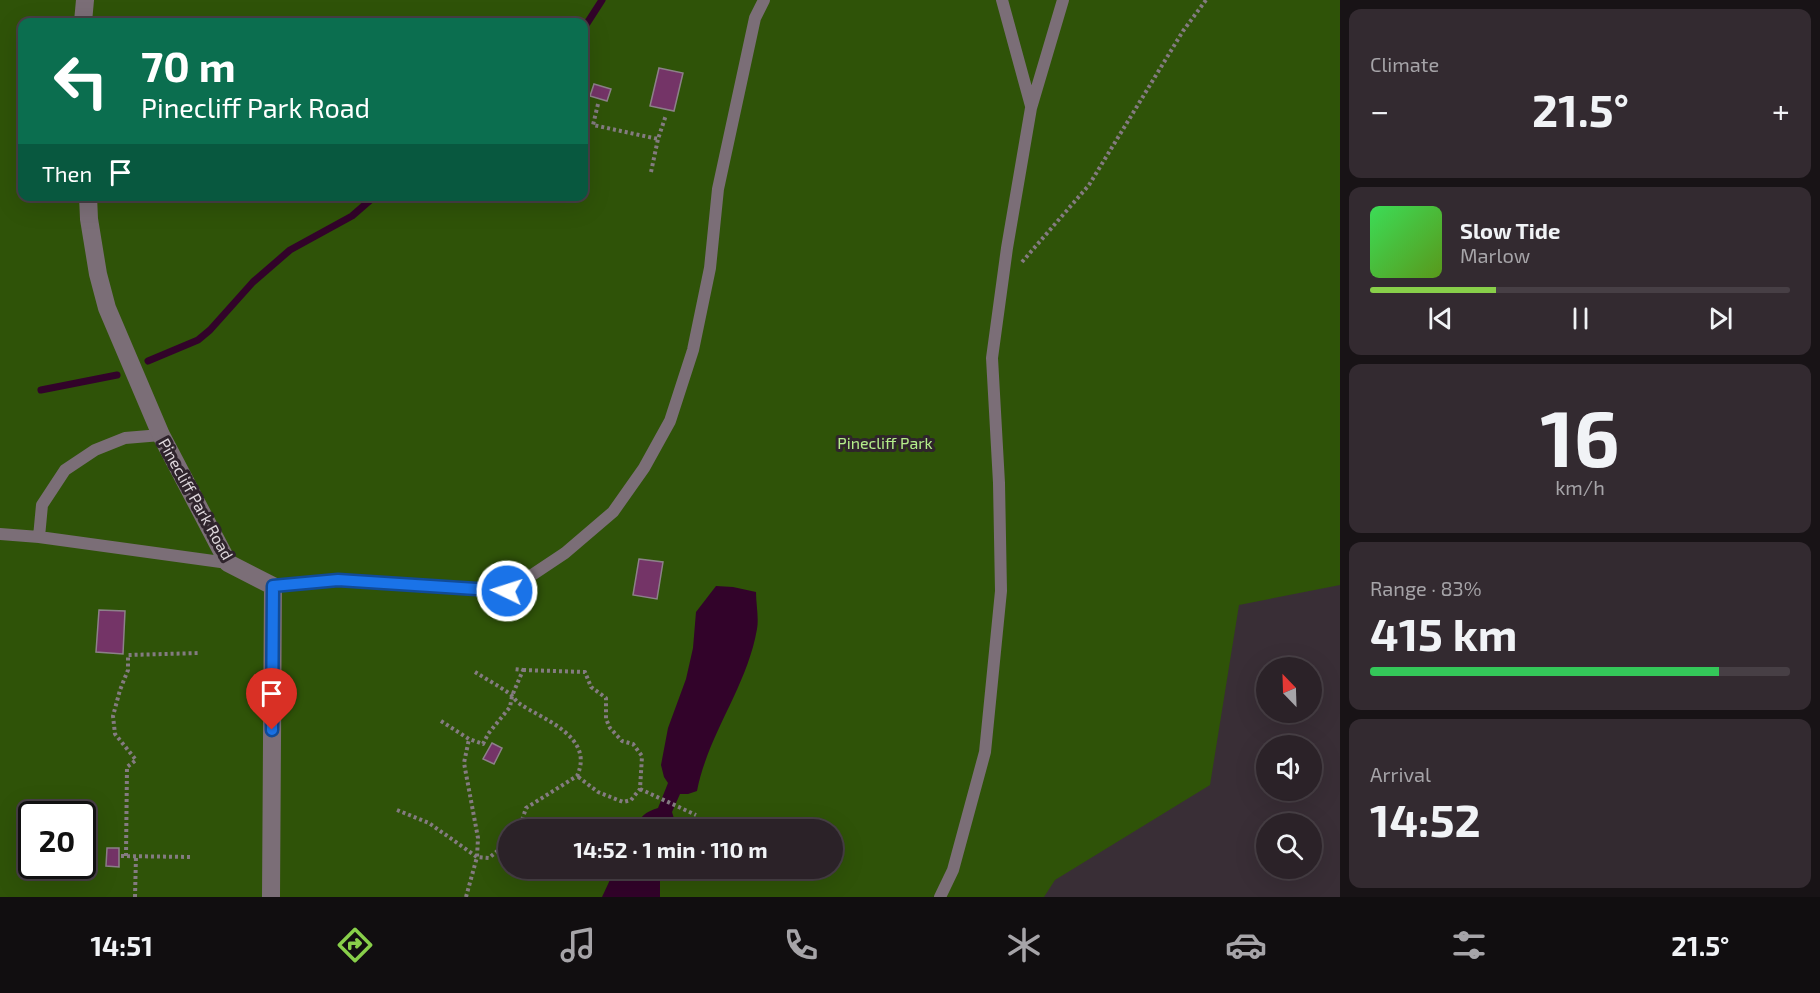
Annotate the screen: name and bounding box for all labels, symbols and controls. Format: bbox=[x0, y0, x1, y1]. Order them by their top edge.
text: 70 m bbox=[141, 40, 236, 90]
icon: left bbox=[42, 42, 120, 120]
text: Climate bbox=[1370, 52, 1439, 76]
text: 21.5° bbox=[1532, 82, 1629, 136]
text: − bbox=[1370, 90, 1389, 130]
text: + bbox=[1772, 90, 1790, 130]
text: Pinecliff Park Road bbox=[141, 91, 370, 123]
icon: arrive bbox=[104, 156, 137, 189]
text: Then bbox=[42, 160, 92, 186]
text: Slow Tide bbox=[1460, 217, 1560, 243]
text: Marlow bbox=[1460, 243, 1530, 267]
icon: previous bbox=[1424, 302, 1457, 335]
icon: pause bbox=[1564, 302, 1597, 335]
icon: next bbox=[1704, 302, 1737, 335]
text: 16 bbox=[1540, 389, 1620, 483]
park label: Pinecliff Park bbox=[837, 433, 933, 452]
street label: Pinecliff Park Road bbox=[155, 435, 238, 563]
text: km/h bbox=[1555, 475, 1605, 499]
position arrow bbox=[475, 559, 539, 623]
text: Range · 83% bbox=[1370, 576, 1482, 600]
text: 415 km bbox=[1370, 606, 1517, 660]
north arrow bbox=[1256, 657, 1322, 723]
map controls bbox=[1256, 657, 1322, 879]
pin bbox=[246, 668, 297, 730]
icon: arrive bbox=[255, 677, 288, 710]
button: sound bbox=[1256, 735, 1322, 801]
text: Arrival bbox=[1370, 762, 1431, 786]
text: 14:52 bbox=[1370, 792, 1481, 846]
speed limit sign: 20 bbox=[18, 801, 96, 879]
button: search bbox=[1256, 813, 1322, 879]
text: 14:52 · 1 min · 110 m bbox=[573, 836, 768, 862]
icon: directions bbox=[334, 924, 376, 966]
icon: music bbox=[557, 924, 599, 966]
icon: phone bbox=[780, 924, 822, 966]
icon: climate bbox=[1003, 924, 1045, 966]
icon: car bbox=[1225, 924, 1267, 966]
icon: filters bbox=[1448, 924, 1490, 966]
text: 14:51 bbox=[90, 929, 153, 961]
text: 21.5° bbox=[1671, 929, 1729, 961]

